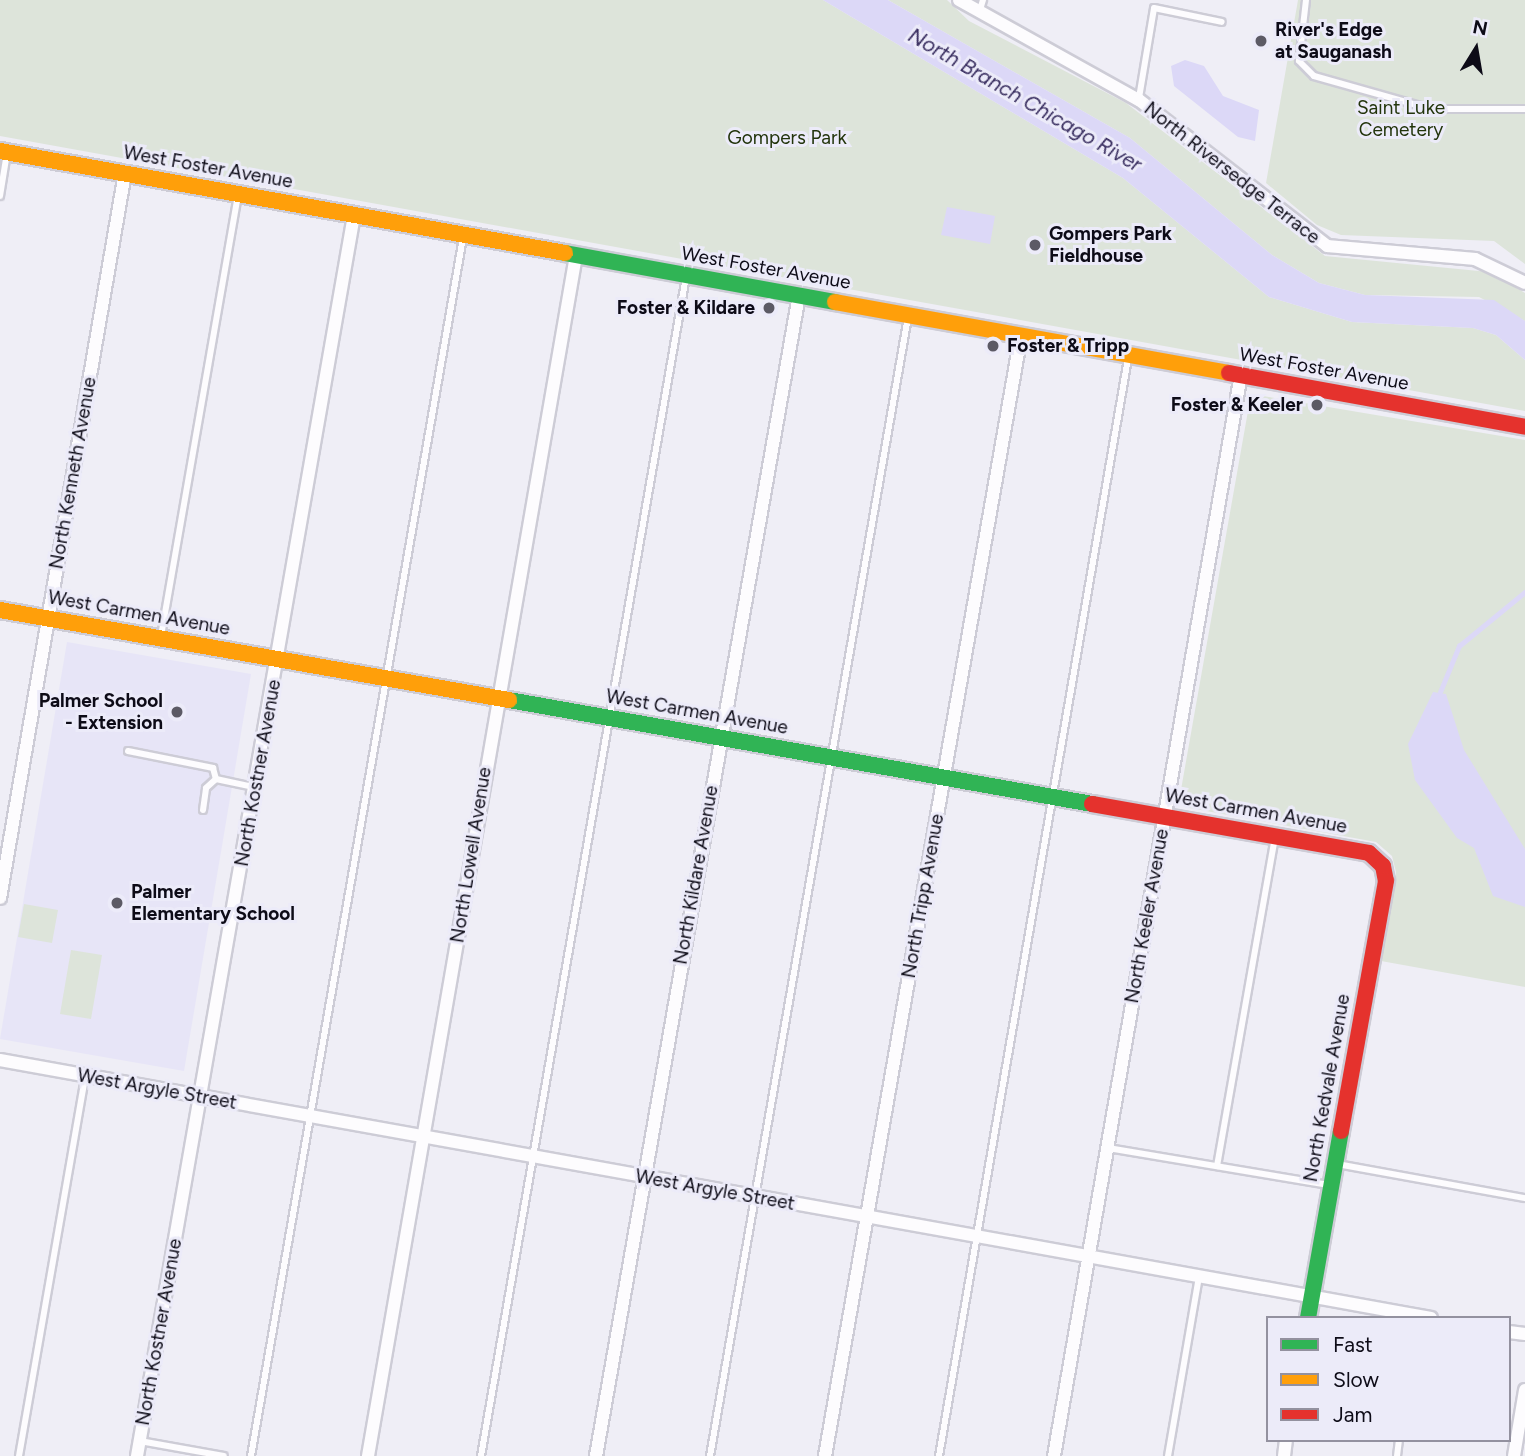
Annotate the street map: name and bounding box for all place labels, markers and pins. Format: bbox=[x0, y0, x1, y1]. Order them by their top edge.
place label: River's Edge at Sauganash bbox=[1275, 19, 1392, 63]
marker: River's Edge at Sauganash bbox=[1253, 33, 1269, 49]
place label: Gompers Park Fieldhouse bbox=[1049, 223, 1172, 267]
marker: Gompers Park Fieldhouse bbox=[1027, 237, 1043, 253]
place label: Foster & Kildare bbox=[617, 297, 755, 319]
marker: Foster & Kildare bbox=[761, 300, 777, 316]
place label: Foster & Tripp bbox=[1007, 335, 1129, 357]
marker: Foster & Tripp bbox=[985, 338, 1001, 354]
place label: Foster & Keeler bbox=[1171, 394, 1303, 416]
marker: Foster & Keeler bbox=[1309, 397, 1325, 413]
place label: Palmer School - Extension bbox=[39, 690, 163, 734]
marker: Palmer School - Extension bbox=[169, 704, 185, 720]
place label: Palmer Elementary School bbox=[131, 881, 295, 925]
marker: Palmer Elementary School bbox=[109, 895, 125, 911]

